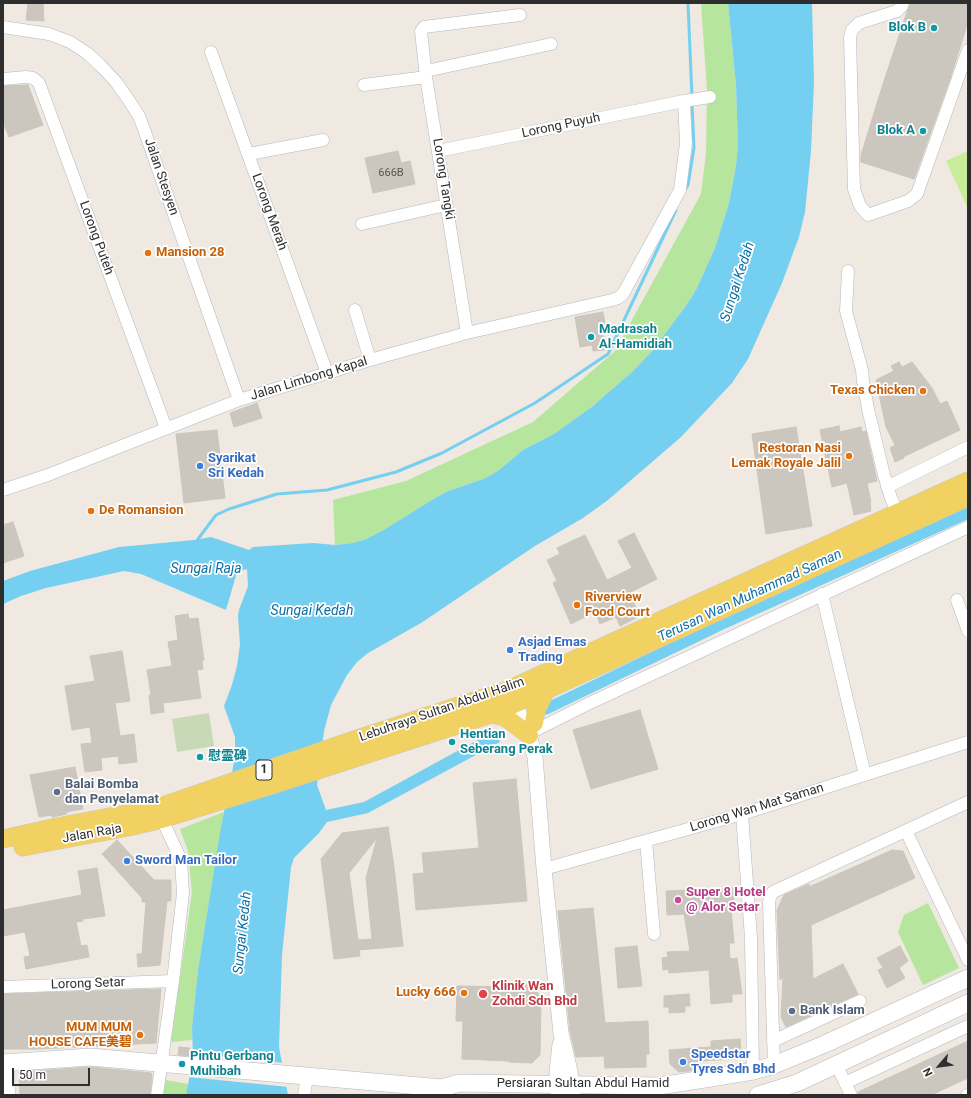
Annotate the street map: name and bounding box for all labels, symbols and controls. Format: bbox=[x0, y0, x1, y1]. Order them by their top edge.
place label: Blok B bbox=[888, 20, 926, 36]
marker: Blok B bbox=[929, 23, 939, 33]
street label: Lorong Puyuh bbox=[520, 110, 602, 142]
place label: Blok A bbox=[877, 123, 915, 139]
marker: Blok A bbox=[918, 126, 928, 136]
street label: Jalan Stesyen bbox=[141, 136, 181, 218]
street label: Lorong Tangki bbox=[429, 137, 457, 221]
house number: 666B bbox=[378, 166, 404, 180]
street label: Lorong Merah bbox=[248, 172, 290, 252]
street label: Lorong Puteh bbox=[75, 199, 117, 277]
water label: Sungai Kedah bbox=[717, 240, 759, 324]
place label: Mansion 28 bbox=[156, 245, 225, 261]
marker: Mansion 28 bbox=[143, 248, 153, 258]
place label: Madrasah Al-Hamidiah bbox=[599, 322, 672, 353]
marker: Madrasah Al-Hamidiah bbox=[586, 332, 596, 342]
street label: Jalan Limbong Kapal bbox=[249, 354, 369, 404]
place label: Texas Chicken bbox=[830, 383, 915, 399]
marker: Texas Chicken bbox=[918, 386, 928, 396]
place label: Restoran Nasi Lemak Royale Jalil bbox=[731, 441, 841, 472]
place label: Syarikat Sri Kedah bbox=[208, 451, 264, 482]
marker: Restoran Nasi Lemak Royale Jalil bbox=[844, 451, 854, 461]
marker: Syarikat Sri Kedah bbox=[195, 461, 205, 471]
place label: De Romansion bbox=[99, 503, 184, 519]
marker: De Romansion bbox=[86, 506, 96, 516]
water label: Terusan Wan Muhammad Saman bbox=[655, 546, 845, 646]
water label: Sungai Raja bbox=[170, 561, 242, 577]
place label: Riverview Food Court bbox=[585, 590, 650, 621]
marker: Riverview Food Court bbox=[572, 600, 582, 610]
water label: Sungai Kedah bbox=[271, 603, 353, 619]
place label: Asjad Emas Trading bbox=[518, 635, 587, 666]
marker: Asjad Emas Trading bbox=[505, 645, 515, 655]
street label: Lebuhraya Sultan Abdul Halim bbox=[357, 674, 527, 746]
place label: Hentian Seberang Perak bbox=[460, 727, 553, 758]
marker: Hentian Seberang Perak bbox=[447, 737, 457, 747]
place label: 慰霊碑 bbox=[208, 749, 247, 765]
marker: 慰霊碑 bbox=[195, 752, 205, 762]
road number: 1 bbox=[256, 760, 272, 780]
place label: Balai Bomba dan Penyelamat bbox=[65, 777, 159, 808]
street label: Lorong Wan Mat Saman bbox=[688, 780, 826, 836]
marker: Balai Bomba dan Penyelamat bbox=[52, 787, 62, 797]
street label: Jalan Raja bbox=[61, 821, 123, 847]
place label: Sword Man Tailor bbox=[135, 853, 237, 869]
marker: Sword Man Tailor bbox=[122, 856, 132, 866]
place label: Super 8 Hotel @ Alor Setar bbox=[686, 885, 766, 916]
water label: Sungai Kedah bbox=[230, 891, 256, 975]
marker: Super 8 Hotel @ Alor Setar bbox=[673, 895, 683, 905]
street label: Lorong Setar bbox=[51, 975, 125, 993]
place label: Klinik Wan Zohdi Sdn Bhd bbox=[492, 979, 577, 1010]
place label: Lucky 666 bbox=[396, 985, 456, 1001]
marker: Lucky 666 bbox=[459, 988, 469, 998]
marker: Klinik Wan Zohdi Sdn Bhd bbox=[477, 988, 489, 1000]
place label: Bank Islam bbox=[800, 1003, 865, 1019]
marker: Bank Islam bbox=[787, 1006, 797, 1016]
place label: MUM MUM HOUSE CAFE美碧 bbox=[29, 1020, 132, 1051]
marker: MUM MUM HOUSE CAFE美碧 bbox=[135, 1030, 145, 1040]
north arrow bbox=[919, 1046, 959, 1086]
place label: Speedstar Tyres Sdn Bhd bbox=[691, 1047, 775, 1078]
place label: Pintu Gerbang Muhibah bbox=[190, 1049, 274, 1080]
marker: Speedstar Tyres Sdn Bhd bbox=[678, 1057, 688, 1067]
marker: Pintu Gerbang Muhibah bbox=[177, 1059, 187, 1069]
scale bar bbox=[14, 1060, 92, 1086]
text: N bbox=[920, 1065, 936, 1078]
text: 50 m bbox=[19, 1068, 46, 1082]
street label: Persiaran Sultan Abdul Hamid bbox=[497, 1076, 669, 1092]

